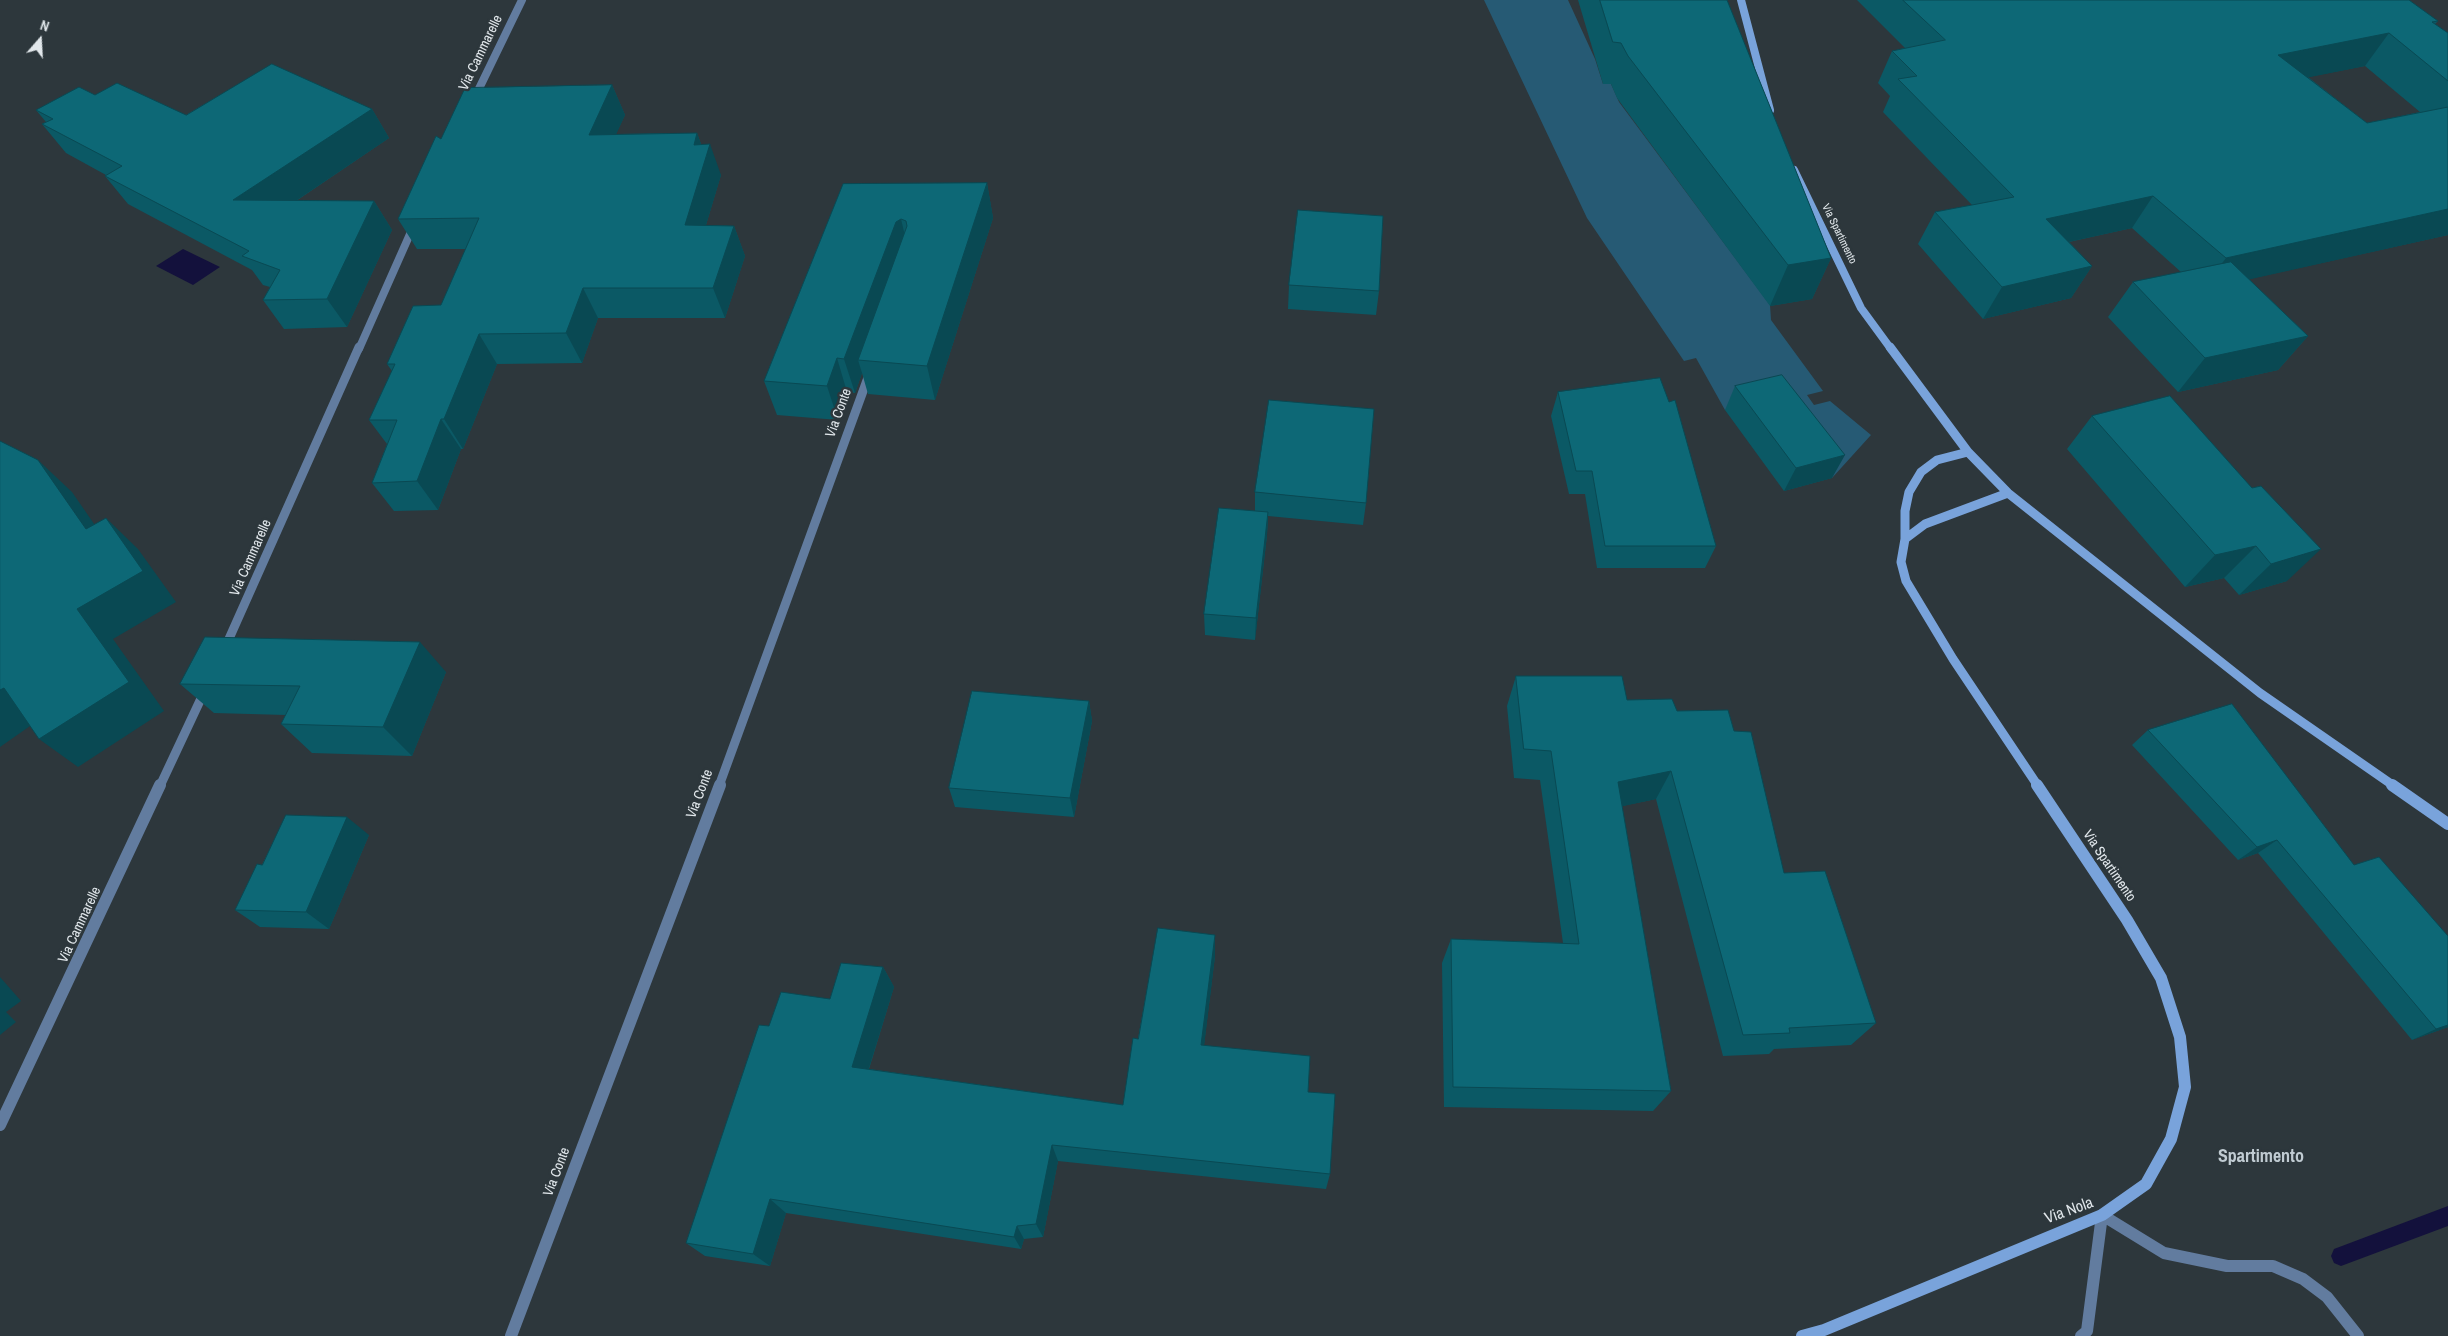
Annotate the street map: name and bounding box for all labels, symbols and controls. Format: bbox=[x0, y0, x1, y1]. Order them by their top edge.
street label: Via Cammarelle bbox=[455, 12, 507, 94]
north arrow bbox=[15, 15, 65, 65]
text: N bbox=[38, 16, 52, 36]
street label: Via Spartimento bbox=[1819, 202, 1859, 266]
street label: Via Conte bbox=[822, 386, 856, 440]
street label: Via Cammarelle bbox=[227, 517, 275, 599]
street label: Via Conte bbox=[683, 767, 717, 821]
street label: Via Spartimento bbox=[2079, 827, 2139, 905]
street label: Via Cammarelle bbox=[55, 884, 105, 966]
street label: Via Conte bbox=[540, 1145, 574, 1199]
district label: Spartimento bbox=[2218, 1146, 2304, 1168]
street label: Via Nola bbox=[2042, 1193, 2096, 1229]

